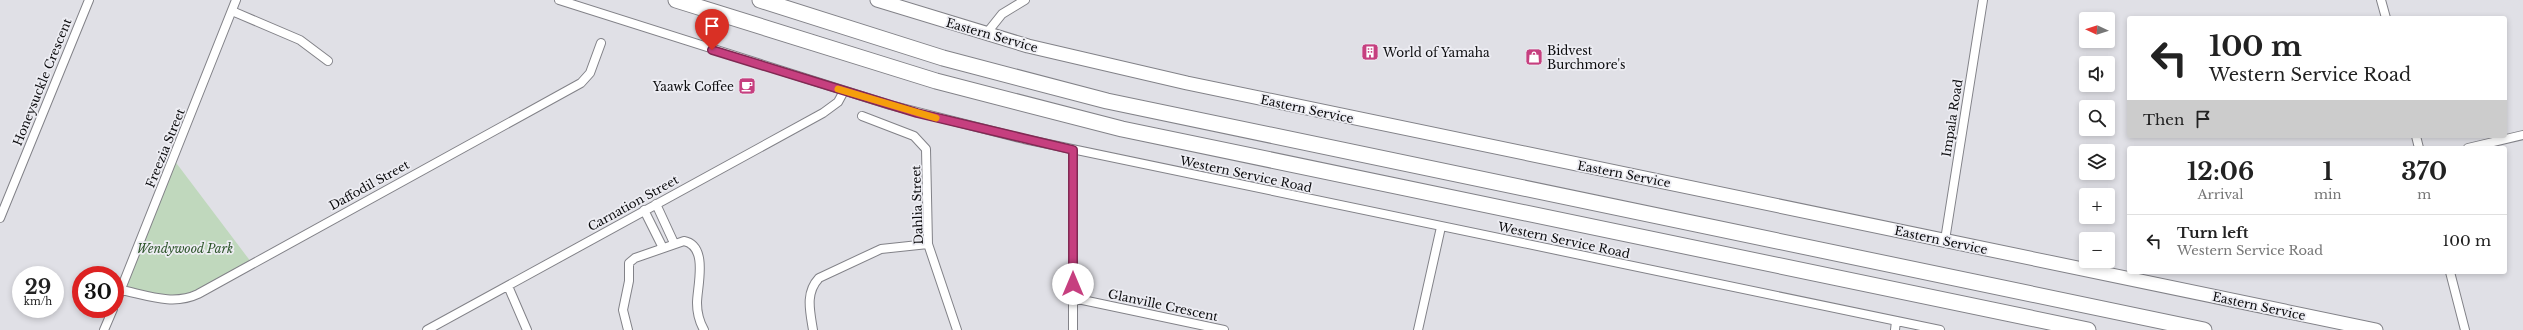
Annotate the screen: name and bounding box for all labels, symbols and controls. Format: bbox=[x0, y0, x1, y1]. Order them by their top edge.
pin bbox=[695, 9, 729, 50]
north arrow bbox=[2079, 12, 2115, 48]
map controls bbox=[2079, 12, 2115, 268]
icon: arrive bbox=[701, 15, 723, 37]
street label: Eastern Service bbox=[944, 15, 1040, 55]
street label: Honeysuckle Crescent bbox=[10, 16, 75, 148]
text: 100 m bbox=[2209, 29, 2302, 64]
icon: left bbox=[2143, 32, 2195, 84]
building icon: World of Yamaha bbox=[1360, 42, 1380, 62]
place label: Bidvest Burchmore's bbox=[1547, 43, 1625, 72]
place label: World of Yamaha bbox=[1382, 45, 1490, 60]
shop icon: Bidvest Burchmore's bbox=[1524, 47, 1544, 67]
button: sound bbox=[2079, 56, 2115, 92]
text: Western Service Road bbox=[2209, 64, 2411, 86]
cafe icon: Yaawk Coffee bbox=[737, 76, 757, 96]
street label: Impala Road bbox=[1938, 78, 1966, 158]
place label: Yaawk Coffee bbox=[652, 79, 734, 94]
street label: Eastern Service bbox=[1259, 92, 1355, 126]
button: search bbox=[2079, 100, 2115, 136]
street label: Freezia Street bbox=[142, 106, 188, 190]
icon: arrive bbox=[2192, 108, 2214, 130]
text: Then bbox=[2143, 110, 2184, 129]
button: layers bbox=[2079, 144, 2115, 180]
street label: Western Service Road bbox=[1178, 152, 1313, 195]
street label: Daffodil Street bbox=[326, 157, 412, 213]
text: 12:06 bbox=[2187, 157, 2254, 186]
text: 1 bbox=[2322, 157, 2333, 186]
text: 370 bbox=[2401, 157, 2447, 186]
street label: Eastern Service bbox=[1576, 158, 1672, 190]
street label: Dahlia Street bbox=[908, 165, 926, 245]
street label: Carnation Street bbox=[585, 172, 681, 234]
text: Arrival bbox=[2197, 186, 2244, 203]
text: min bbox=[2314, 186, 2341, 203]
text: m bbox=[2417, 186, 2431, 203]
button: + bbox=[2079, 188, 2115, 224]
street label: Western Service Road bbox=[1496, 218, 1631, 261]
street label: Eastern Service bbox=[1893, 223, 1989, 257]
text: Turn left bbox=[2177, 223, 2248, 242]
icon: left bbox=[2143, 230, 2165, 252]
text: 100 m bbox=[2442, 231, 2491, 250]
button: − bbox=[2079, 232, 2115, 268]
park label: Wendywood Park bbox=[137, 241, 233, 256]
text: Western Service Road bbox=[2177, 242, 2323, 259]
position arrow bbox=[1052, 263, 1094, 305]
speed limit sign: 30 bbox=[72, 266, 124, 318]
text: 29 bbox=[25, 275, 51, 299]
street label: Glanville Crescent bbox=[1107, 286, 1220, 324]
street label: Eastern Service bbox=[2211, 289, 2307, 323]
text: km/h bbox=[24, 295, 52, 308]

